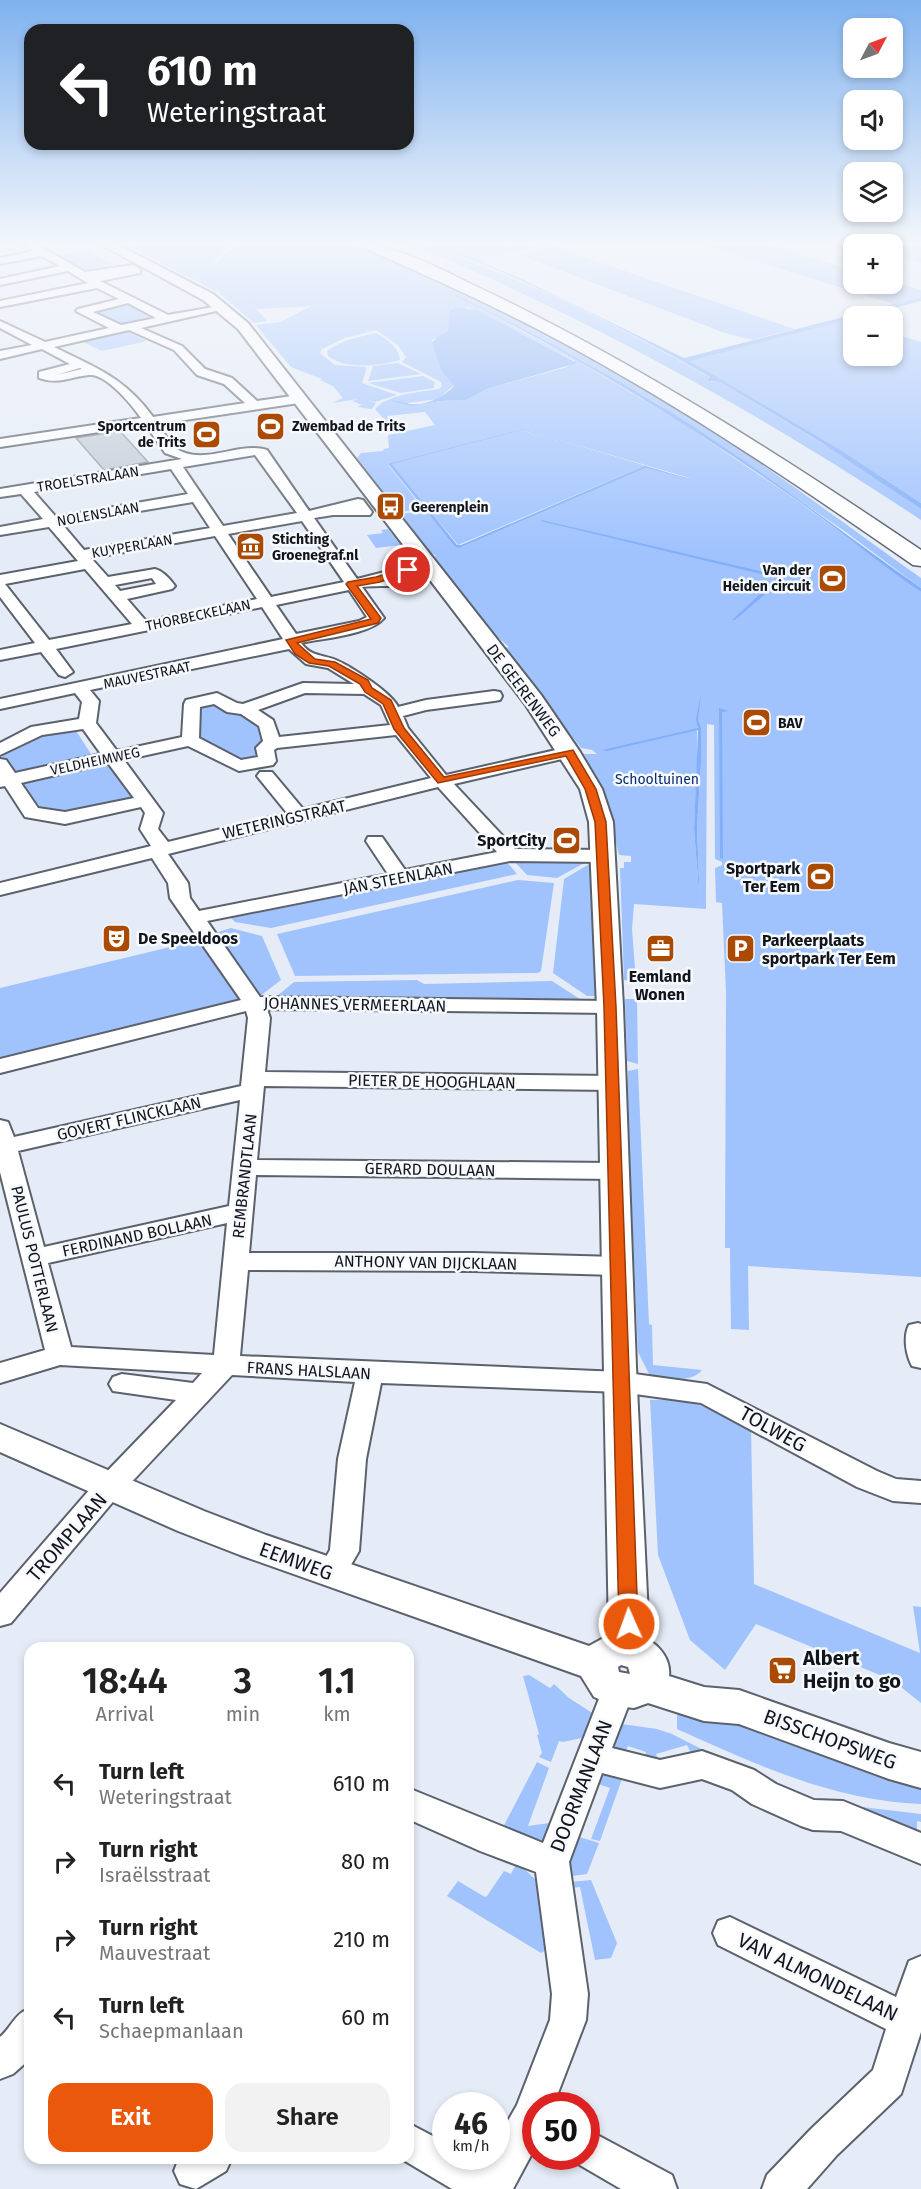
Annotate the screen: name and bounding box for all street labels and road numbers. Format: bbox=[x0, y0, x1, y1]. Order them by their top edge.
street label: TROELSTRALAAN bbox=[36, 463, 140, 496]
street label: NOLENSLAAN bbox=[56, 499, 141, 530]
street label: KUYPERLAAN bbox=[90, 531, 174, 562]
street label: THORBECKELAAN bbox=[144, 596, 252, 635]
street label: DE GEERENWEG bbox=[483, 640, 565, 740]
street label: MAUVESTRAAT bbox=[102, 658, 193, 693]
street label: VELDHEIMWEG bbox=[49, 744, 141, 779]
street label: WETERINGSTRAAT bbox=[221, 796, 348, 843]
street label: JAN STEENLAAN bbox=[342, 859, 454, 898]
street label: JOHANNES VERMEERLAAN bbox=[263, 993, 447, 1016]
street label: PIETER DE HOOGHLAAN bbox=[348, 1071, 516, 1092]
street label: GOVERT FLINCKLAAN bbox=[55, 1093, 203, 1144]
street label: REMBRANDTLAAN bbox=[228, 1113, 261, 1239]
street label: GERARD DOULAAN bbox=[364, 1159, 496, 1180]
street label: PAULUS POTTERLAAN bbox=[7, 1184, 62, 1335]
street label: FERDINAND BOLLAAN bbox=[60, 1210, 214, 1261]
street label: ANTHONY VAN DIJCKLAAN bbox=[334, 1251, 518, 1274]
street label: FRANS HALSLAAN bbox=[246, 1358, 372, 1383]
street label: TOLWEG bbox=[736, 1401, 810, 1457]
street label: TROMPLAAN bbox=[22, 1488, 112, 1586]
street label: EEMWEG bbox=[256, 1537, 336, 1585]
street label: BISSCHOPSWEG bbox=[760, 1704, 900, 1774]
street label: DOORMANLAAN bbox=[545, 1716, 617, 1856]
street label: VAN ALMONDELAAN bbox=[734, 1928, 902, 2026]

